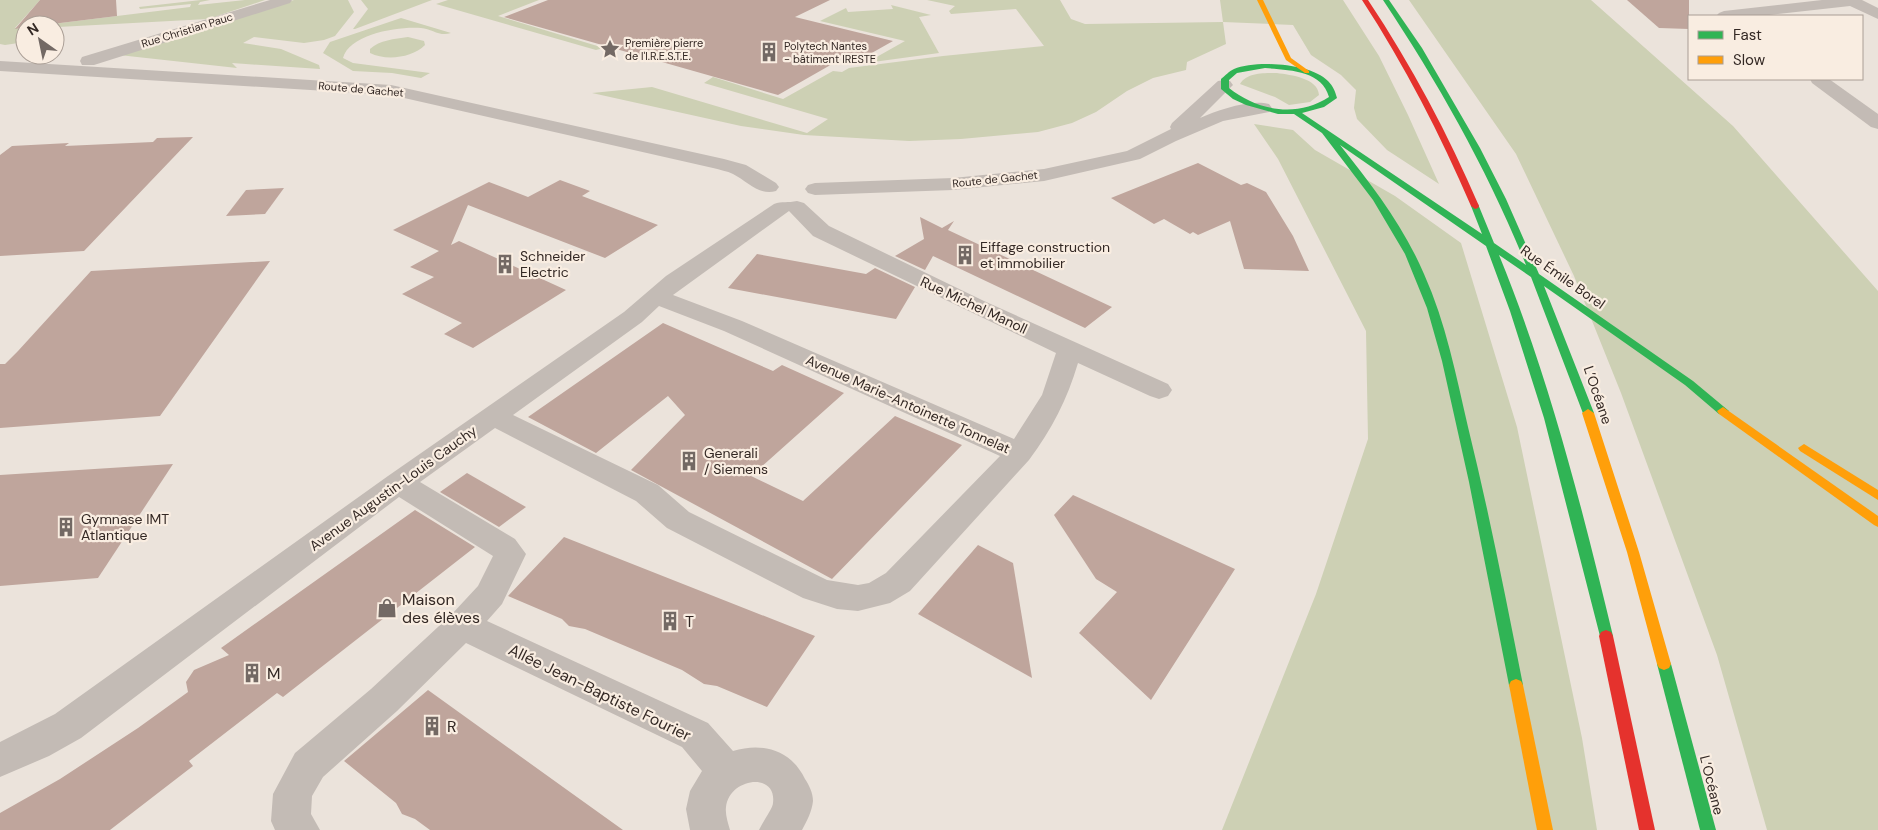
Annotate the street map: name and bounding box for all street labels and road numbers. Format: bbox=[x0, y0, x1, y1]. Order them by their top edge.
street label: Rue Christian Pauc bbox=[139, 9, 235, 51]
street label: Route de Gachet bbox=[318, 78, 404, 100]
street label: Route de Gachet bbox=[952, 168, 1038, 190]
street label: Rue Émile Borel bbox=[1517, 241, 1609, 313]
street label: Rue Michel Manoll bbox=[918, 272, 1030, 338]
street label: Avenue Marie-Antoinette Tonnelat bbox=[803, 351, 1013, 457]
street label: L’Océane bbox=[1580, 363, 1616, 427]
street label: Avenue Augustin-Louis Cauchy bbox=[306, 421, 480, 555]
street label: Allée Jean-Baptiste Fourier bbox=[505, 639, 695, 746]
street label: L’Océane bbox=[1696, 753, 1728, 817]

